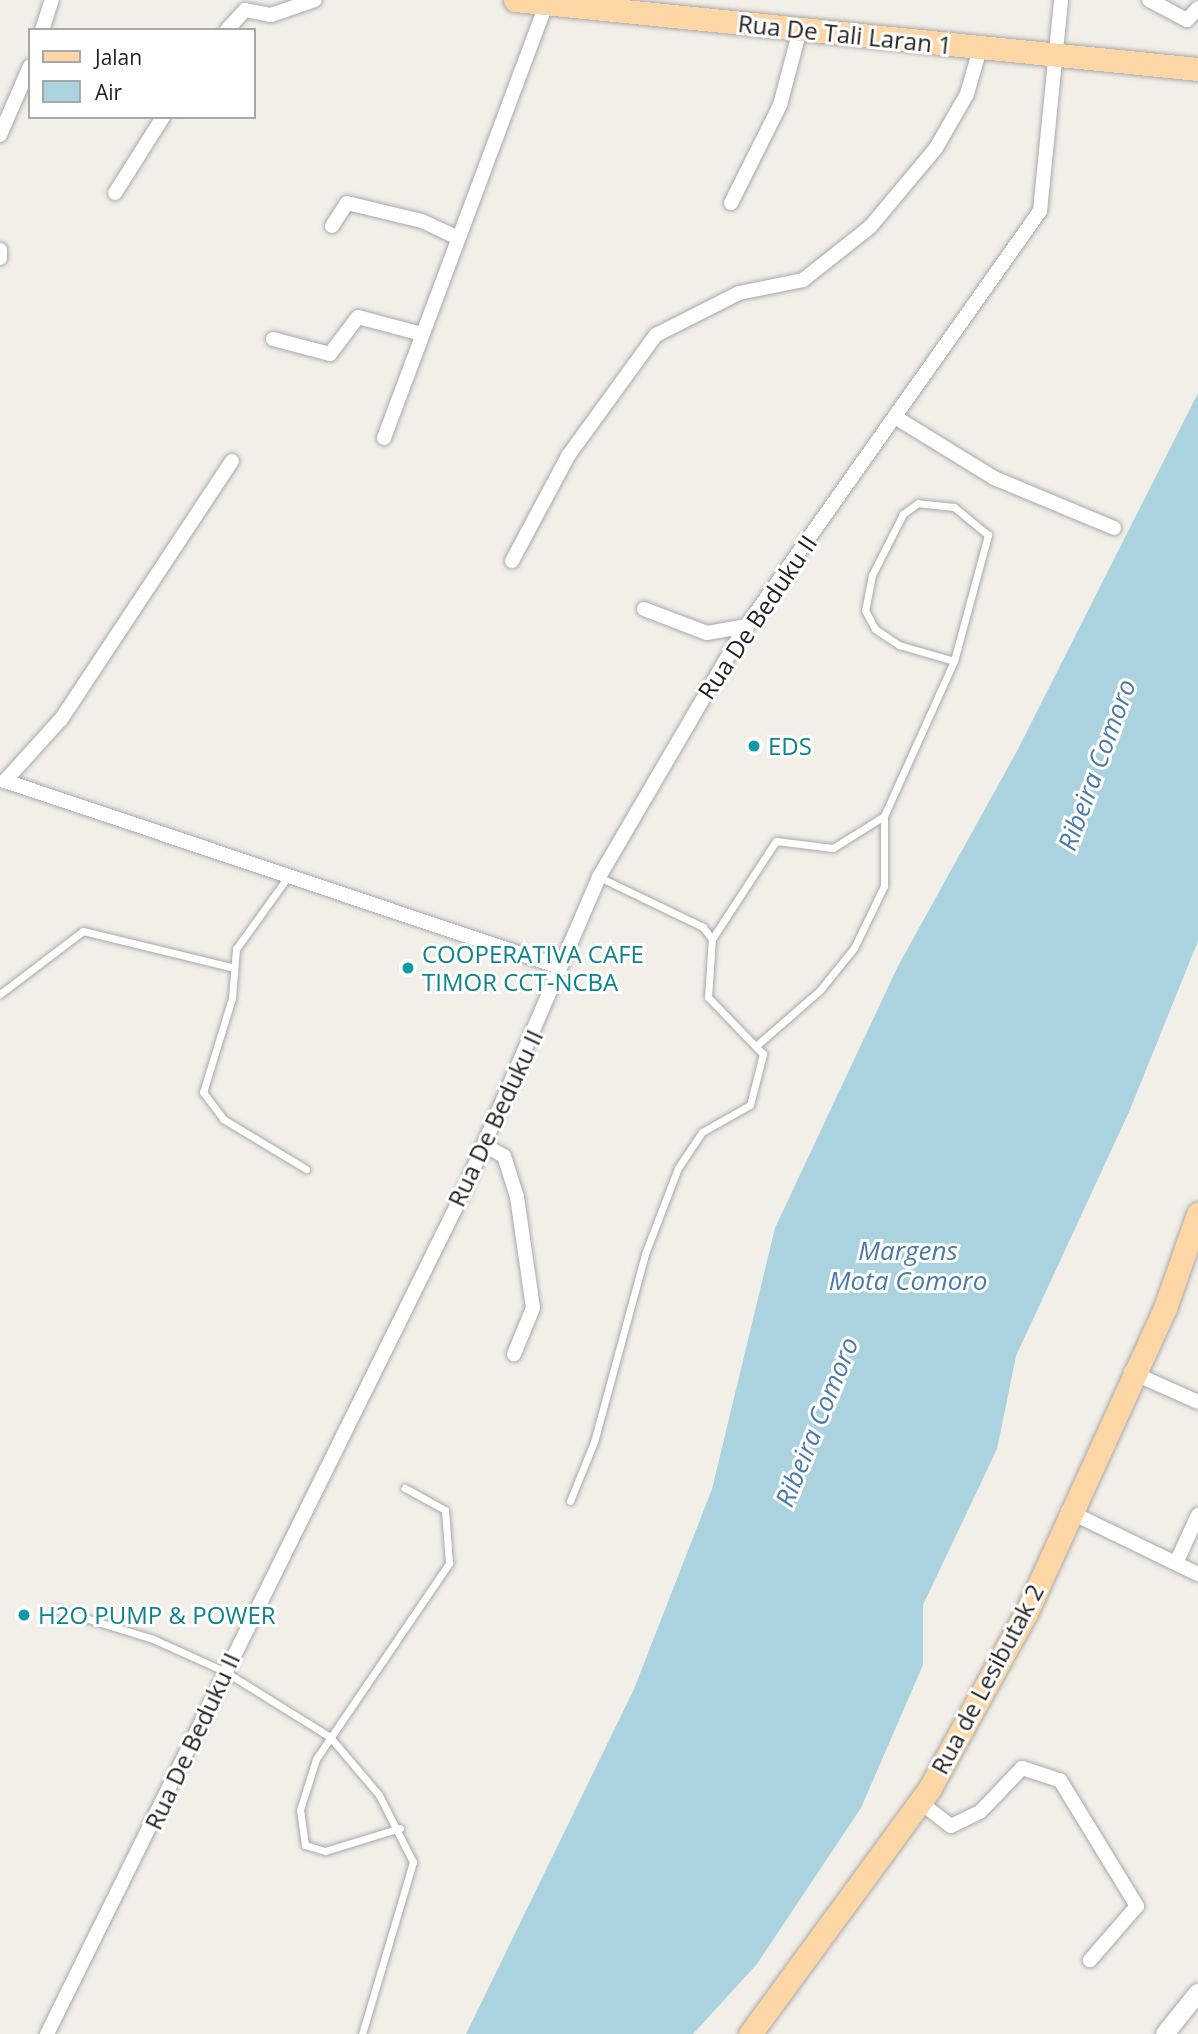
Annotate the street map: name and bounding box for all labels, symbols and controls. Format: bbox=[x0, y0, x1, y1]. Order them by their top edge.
street label: Rua De Tali Laran 1 bbox=[737, 8, 953, 60]
legend bbox=[28, 28, 256, 119]
text: Jalan bbox=[95, 43, 142, 71]
text: Air bbox=[95, 78, 122, 106]
street label: Rua De Beduku II bbox=[691, 530, 823, 704]
water label: Ribeira Comoro bbox=[1052, 675, 1142, 855]
place label: EDS bbox=[768, 732, 812, 760]
marker: EDS bbox=[746, 738, 762, 754]
place label: COOPERATIVA CAFE TIMOR CCT-NCBA bbox=[422, 940, 644, 996]
marker: COOPERATIVA CAFE TIMOR CCT-NCBA bbox=[400, 960, 416, 976]
street label: Rua De Beduku II bbox=[441, 1025, 549, 1211]
water label: Margens Mota Comoro bbox=[829, 1235, 987, 1296]
water label: Ribeira Comoro bbox=[769, 1333, 865, 1511]
street label: Rua de Lesibutak 2 bbox=[925, 1579, 1049, 1779]
place label: H2O PUMP & POWER bbox=[38, 1601, 276, 1629]
marker: H2O PUMP & POWER bbox=[16, 1607, 32, 1623]
street label: Rua De Beduku II bbox=[138, 1648, 246, 1834]

